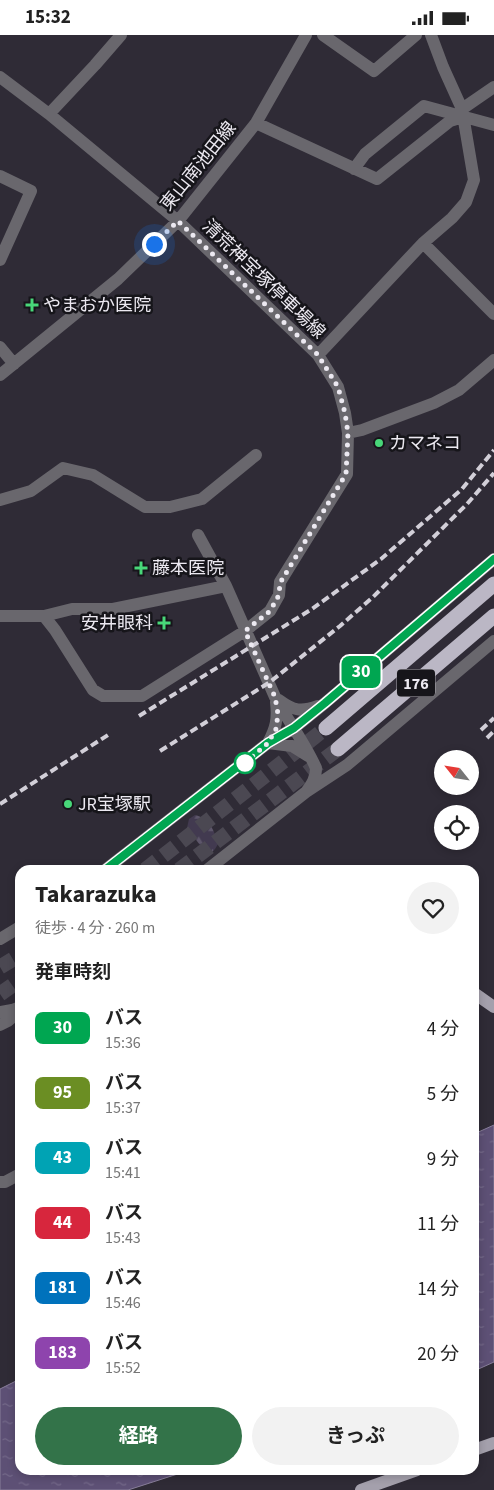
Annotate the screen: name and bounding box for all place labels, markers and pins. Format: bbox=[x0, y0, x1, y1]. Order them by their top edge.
place label: やまおか医院 bbox=[43, 293, 151, 318]
marker: やまおか医院 bbox=[25, 298, 39, 312]
place label: カマネコ bbox=[389, 431, 461, 456]
marker: カマネコ bbox=[373, 437, 385, 449]
place label: 藤本医院 bbox=[152, 556, 224, 581]
marker: 藤本医院 bbox=[134, 561, 148, 575]
place label: 安井眼科 bbox=[81, 611, 153, 636]
marker: 安井眼科 bbox=[157, 616, 171, 630]
unlabelled marker bbox=[234, 752, 256, 774]
place label: JR宝塚駅 bbox=[78, 792, 151, 817]
marker: JR宝塚駅 bbox=[62, 798, 74, 810]

